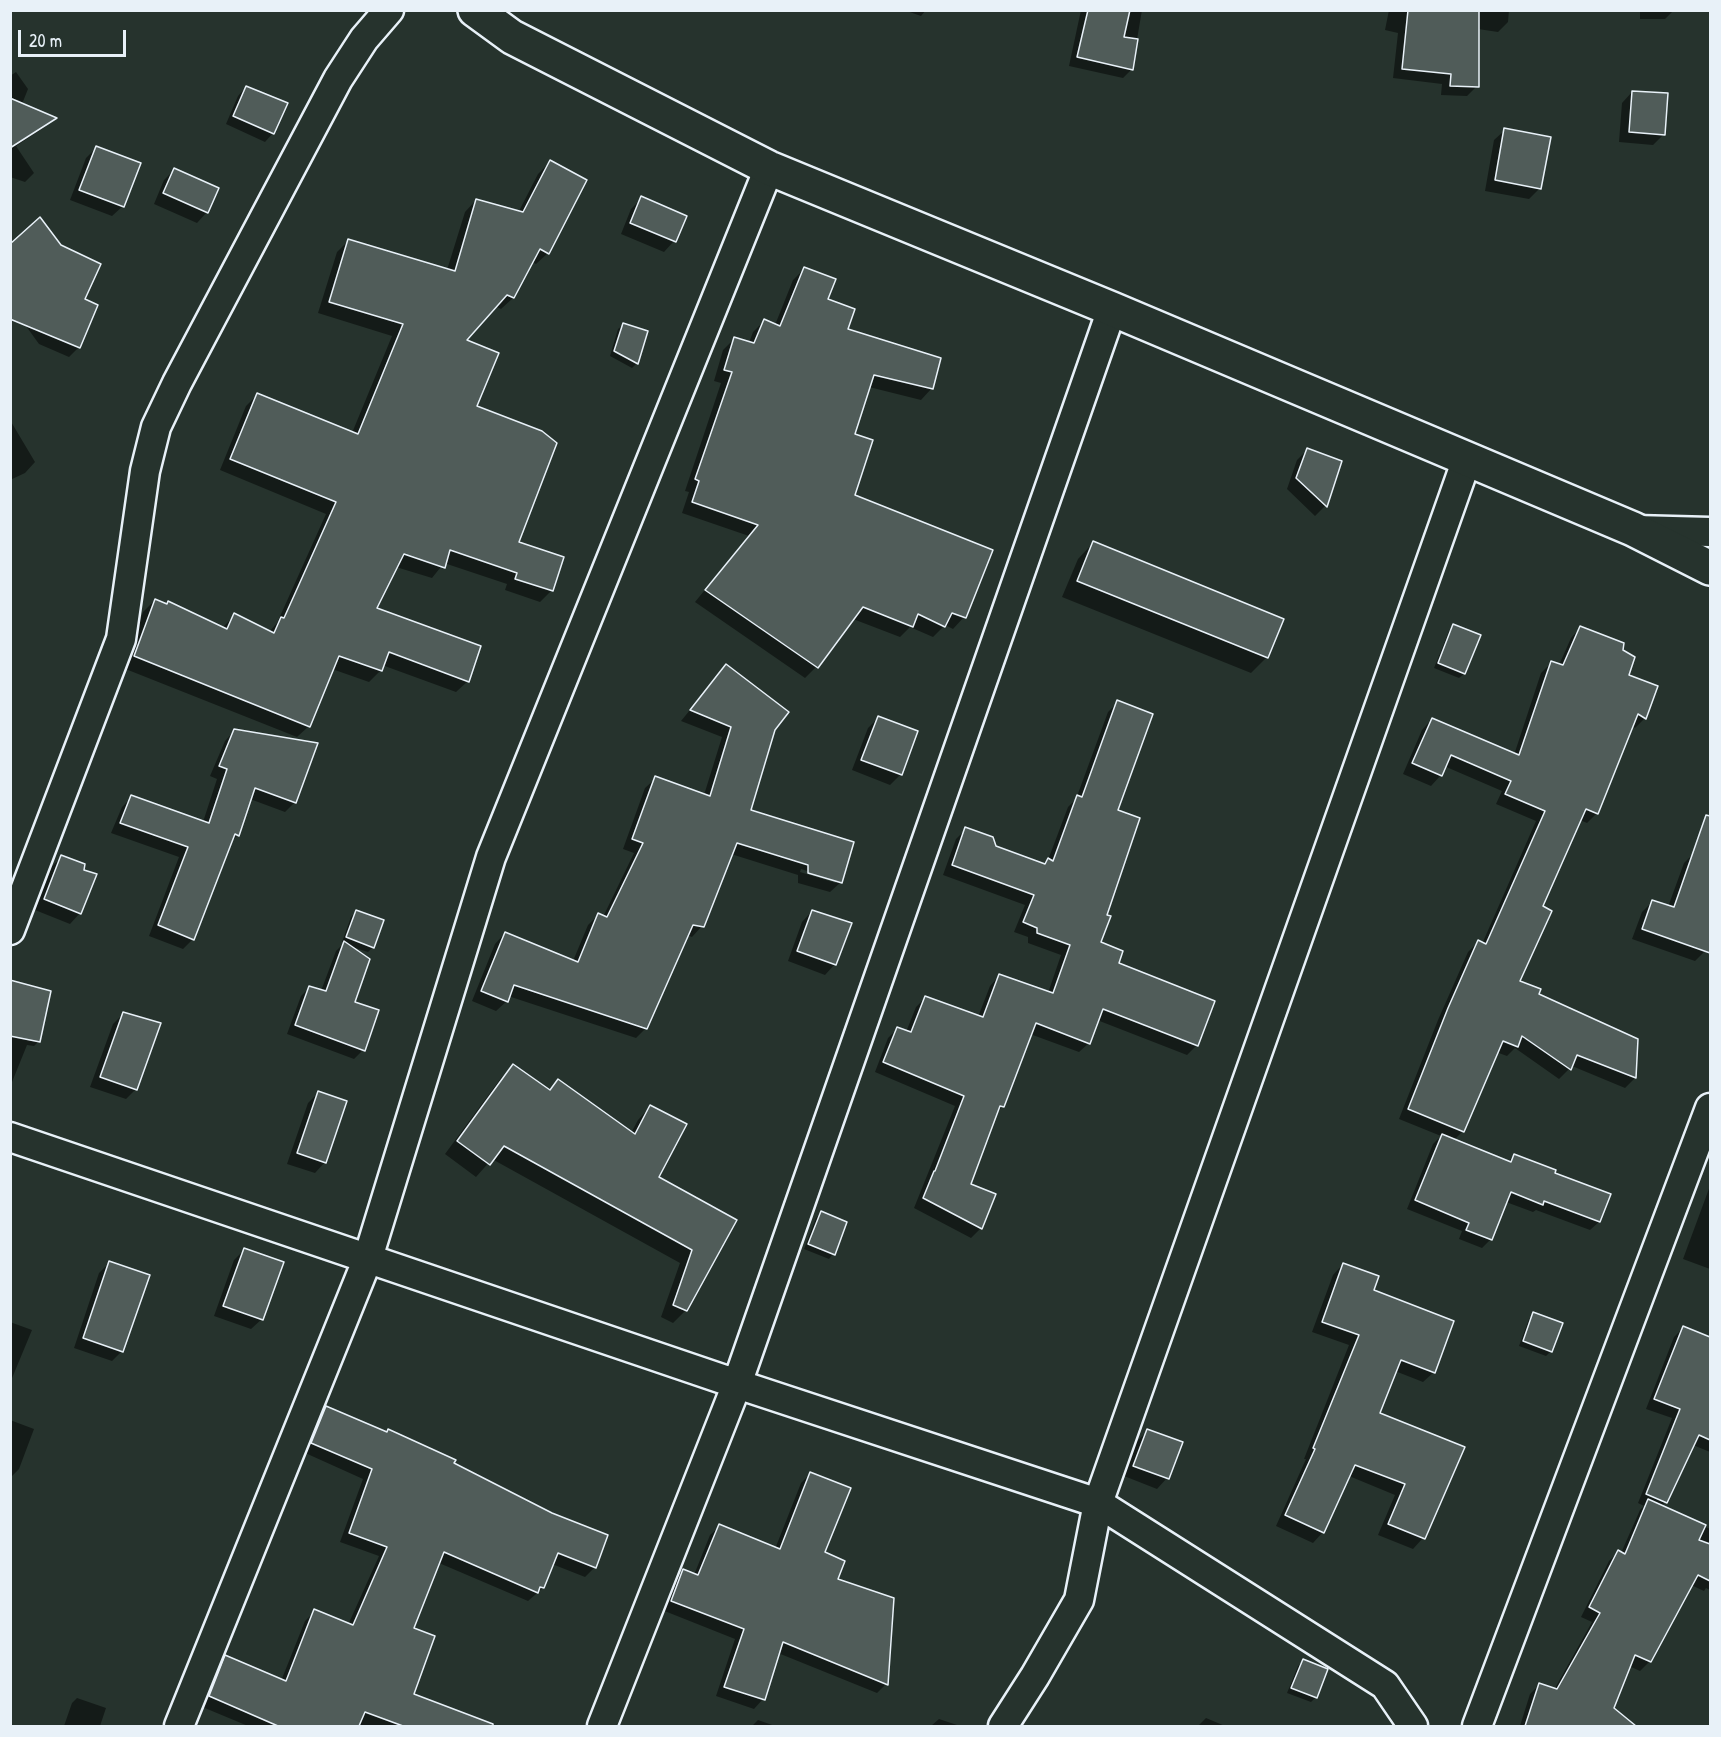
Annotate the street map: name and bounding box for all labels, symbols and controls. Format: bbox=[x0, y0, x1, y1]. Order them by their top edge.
scale bar bbox=[21, 18, 129, 56]
text: 20 m bbox=[29, 28, 62, 53]

